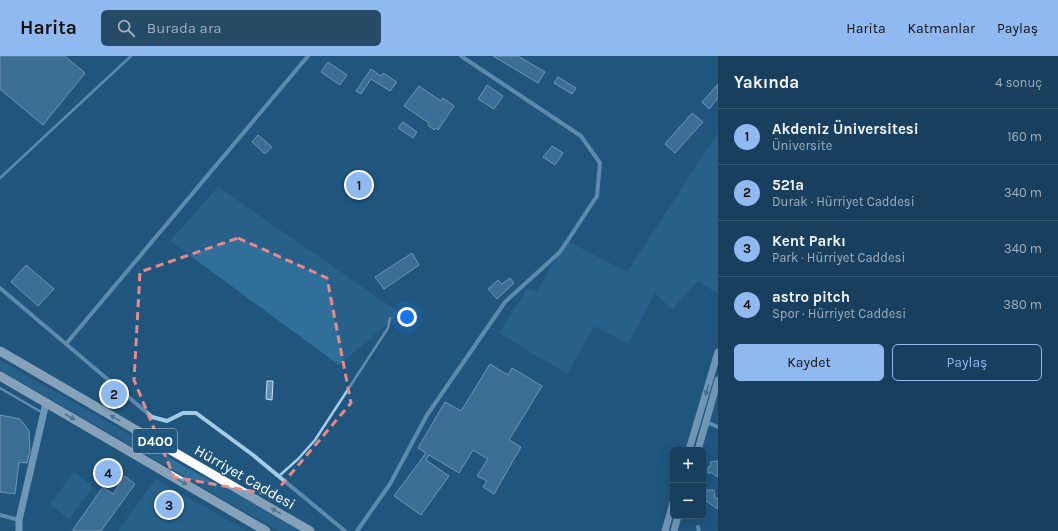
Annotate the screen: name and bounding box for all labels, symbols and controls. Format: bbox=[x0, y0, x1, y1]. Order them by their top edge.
search box bbox=[101, 10, 381, 46]
text: Harita bbox=[20, 17, 77, 39]
icon: search bbox=[115, 17, 137, 39]
text: Burada ara bbox=[147, 19, 222, 37]
text: Harita bbox=[846, 20, 886, 37]
text: Katmanlar bbox=[908, 20, 975, 37]
text: Paylaş bbox=[997, 20, 1038, 37]
text: Yakında bbox=[734, 72, 799, 92]
text: 4 sonuç bbox=[995, 75, 1042, 90]
text: Akdeniz Üniversitesi bbox=[772, 120, 919, 138]
text: 1 bbox=[745, 129, 749, 144]
text: 160 m bbox=[1007, 129, 1042, 144]
text: Üniversite bbox=[772, 138, 832, 153]
pin: 1 bbox=[346, 170, 372, 200]
text: 521a bbox=[772, 176, 804, 194]
text: 2 bbox=[743, 185, 751, 200]
text: 340 m bbox=[1004, 185, 1042, 200]
text: Durak · Hürriyet Caddesi bbox=[772, 194, 915, 209]
text: Kent Parkı bbox=[772, 232, 846, 250]
text: 3 bbox=[743, 241, 751, 256]
text: 340 m bbox=[1004, 241, 1042, 256]
text: Park · Hürriyet Caddesi bbox=[772, 250, 905, 265]
text: astro pitch bbox=[772, 288, 850, 306]
text: 4 bbox=[743, 297, 751, 312]
text: 380 m bbox=[1003, 297, 1042, 312]
text: Spor · Hürriyet Caddesi bbox=[772, 306, 906, 321]
your location bbox=[397, 307, 417, 327]
button: Kaydet bbox=[734, 344, 884, 381]
button: Paylaş bbox=[892, 344, 1042, 381]
pin: 2 bbox=[101, 379, 127, 409]
one-way arrow bbox=[704, 384, 710, 396]
one-way arrow bbox=[64, 414, 76, 421]
one-way arrow bbox=[109, 414, 121, 421]
road number: D400 bbox=[133, 429, 177, 453]
street label: Hürriyet Caddesi bbox=[191, 441, 299, 513]
map controls bbox=[670, 447, 706, 519]
button: + bbox=[670, 447, 706, 483]
pin: 4 bbox=[95, 458, 121, 488]
one-way arrow bbox=[176, 479, 188, 486]
button: − bbox=[670, 483, 706, 519]
pin: 3 bbox=[156, 490, 182, 520]
one-way arrow bbox=[270, 508, 282, 515]

